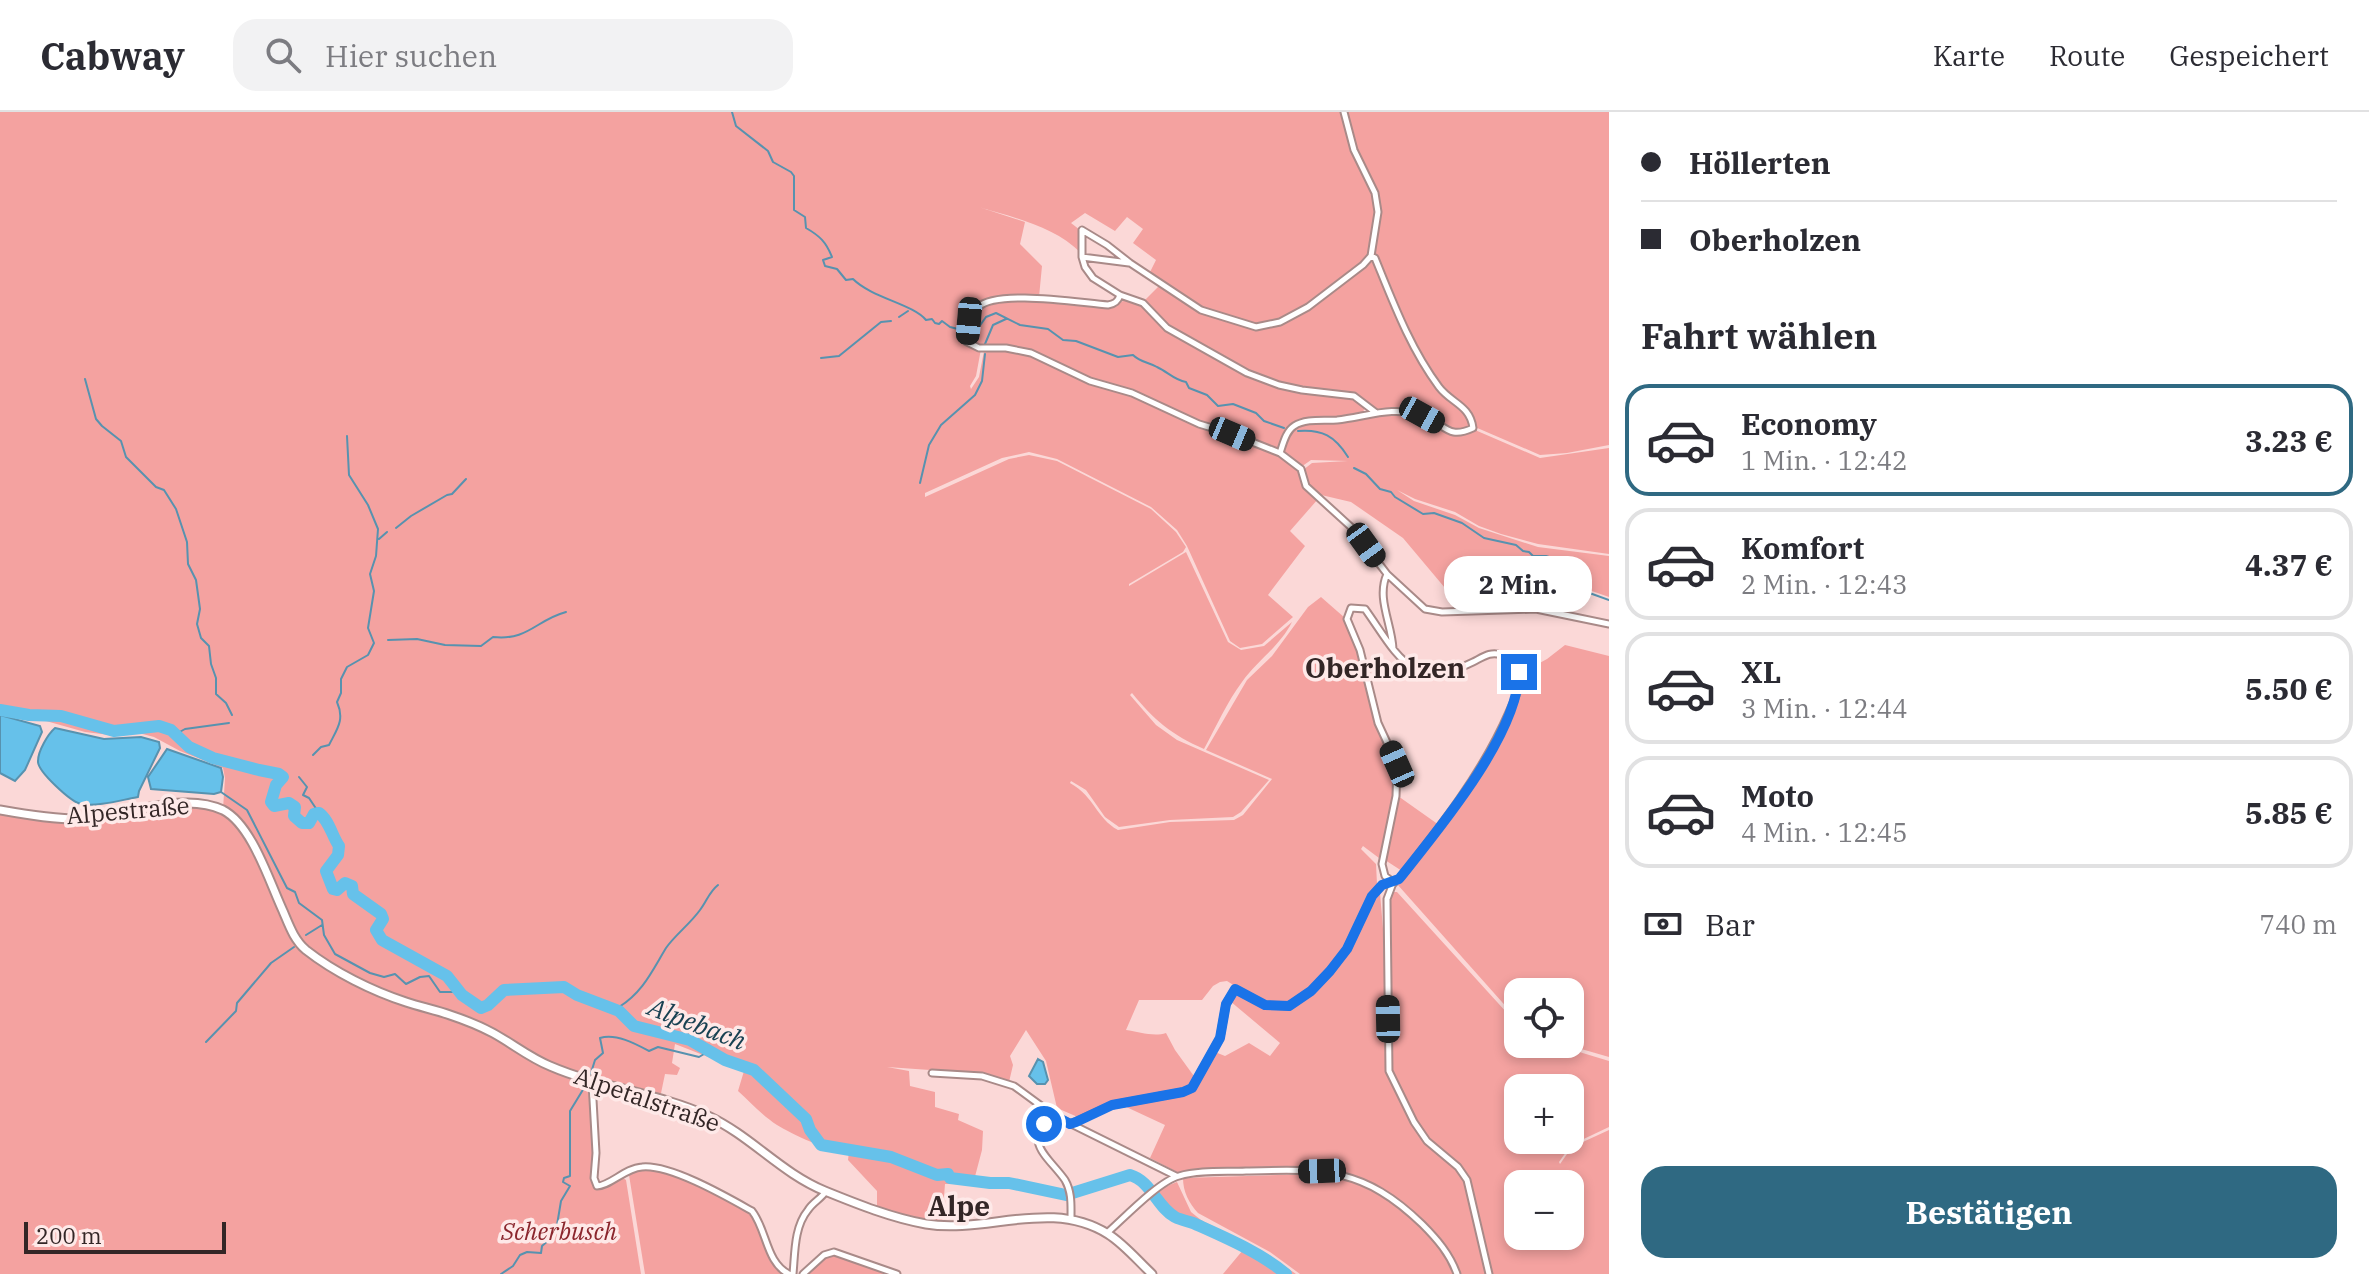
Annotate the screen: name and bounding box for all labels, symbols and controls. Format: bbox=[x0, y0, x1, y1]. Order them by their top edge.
search box bbox=[233, 19, 793, 91]
text: Cabway bbox=[40, 31, 185, 80]
icon: search bbox=[261, 33, 305, 77]
text: Hier suchen bbox=[325, 36, 497, 75]
text: Karte bbox=[1933, 37, 2005, 74]
text: Route bbox=[2049, 37, 2125, 74]
text: Gespeichert bbox=[2169, 37, 2329, 74]
text: Höllerten bbox=[1689, 143, 1831, 182]
text: Oberholzen bbox=[1689, 220, 1861, 259]
car bbox=[955, 296, 983, 346]
text: Fahrt wählen bbox=[1641, 312, 1877, 359]
car bbox=[1395, 393, 1449, 437]
icon: car bbox=[1645, 404, 1717, 476]
text: Economy bbox=[1741, 404, 1877, 443]
car bbox=[1205, 414, 1259, 454]
text: 3.23 € bbox=[2245, 421, 2333, 460]
text: 1 Min. · 12:42 bbox=[1741, 443, 1908, 477]
car bbox=[1342, 519, 1390, 571]
icon: car bbox=[1645, 528, 1717, 600]
text: Komfort bbox=[1741, 528, 1864, 567]
text: 4.37 € bbox=[2245, 545, 2333, 584]
callout: 2 Min. bbox=[1445, 556, 1593, 612]
text: 2 Min. bbox=[1479, 567, 1557, 601]
text: 2 Min. · 12:43 bbox=[1741, 567, 1908, 601]
district label: Oberholzen bbox=[1305, 649, 1465, 686]
icon: car bbox=[1645, 652, 1717, 724]
text: XL bbox=[1741, 652, 1781, 691]
route end bbox=[1501, 654, 1537, 690]
text: 5.50 € bbox=[2245, 669, 2333, 708]
text: 3 Min. · 12:44 bbox=[1741, 691, 1908, 725]
car bbox=[1376, 737, 1418, 791]
icon: car bbox=[1645, 776, 1717, 848]
text: Moto bbox=[1741, 776, 1814, 815]
street label: Alpestraße bbox=[65, 789, 191, 831]
text: 5.85 € bbox=[2245, 793, 2333, 832]
text: 4 Min. · 12:45 bbox=[1741, 815, 1908, 849]
icon: cash bbox=[1641, 902, 1685, 946]
text: Bar bbox=[1705, 905, 1755, 944]
text: 740 m bbox=[2259, 907, 2337, 941]
map controls bbox=[1504, 978, 1584, 1250]
button: locate bbox=[1504, 978, 1584, 1058]
water label: Alpebach bbox=[642, 988, 752, 1057]
car bbox=[1376, 995, 1400, 1043]
street label: Alpetalstraße bbox=[570, 1059, 724, 1139]
button: + bbox=[1504, 1074, 1584, 1154]
route start bbox=[1026, 1106, 1062, 1142]
car bbox=[1298, 1158, 1346, 1184]
button: Bestätigen bbox=[1641, 1166, 2337, 1258]
button: − bbox=[1504, 1170, 1584, 1250]
district label: Alpe bbox=[928, 1187, 990, 1224]
park label: Scherbusch bbox=[500, 1215, 617, 1247]
scale bar bbox=[24, 1218, 226, 1254]
text: 200 m bbox=[36, 1221, 102, 1250]

